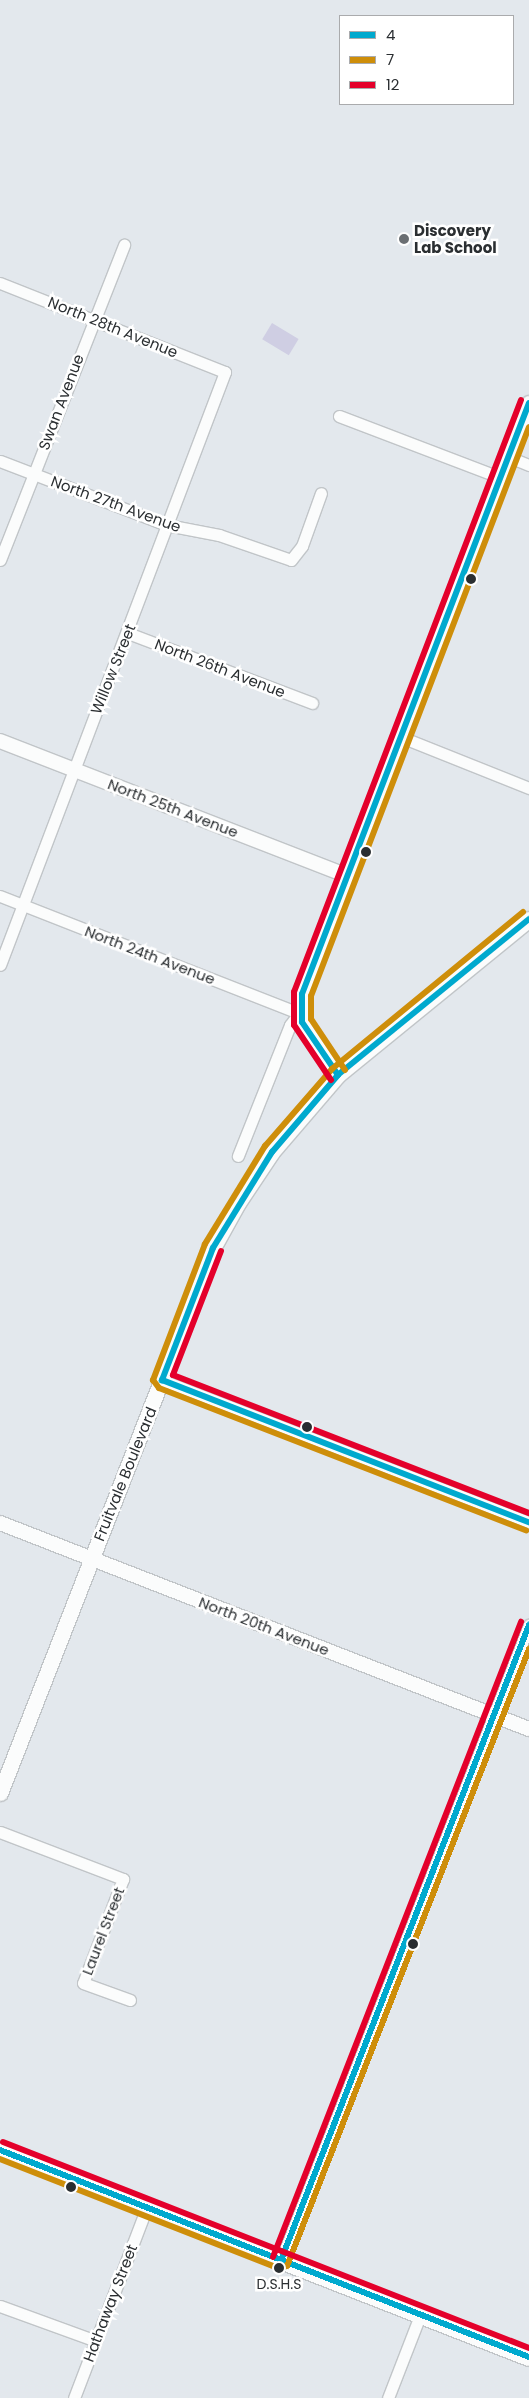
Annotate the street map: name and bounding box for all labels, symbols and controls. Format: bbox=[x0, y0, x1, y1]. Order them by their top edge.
legend bbox=[339, 15, 514, 105]
text: 4 bbox=[386, 24, 395, 45]
text: 7 bbox=[386, 49, 394, 70]
text: 12 bbox=[386, 74, 399, 95]
place label: Discovery Lab School bbox=[414, 221, 497, 256]
marker: Discovery Lab School bbox=[398, 233, 410, 245]
street label: North 28th Avenue bbox=[46, 293, 180, 361]
street label: Swan Avenue bbox=[34, 352, 88, 452]
street label: North 27th Avenue bbox=[49, 472, 183, 536]
unlabelled marker bbox=[466, 574, 476, 584]
street label: Willow Street bbox=[87, 621, 139, 717]
street label: North 26th Avenue bbox=[152, 635, 288, 701]
street label: North 25th Avenue bbox=[105, 775, 241, 841]
unlabelled marker bbox=[361, 847, 371, 857]
street label: North 24th Avenue bbox=[82, 922, 218, 988]
street label: Fruitvale Boulevard bbox=[90, 1404, 160, 1544]
unlabelled marker bbox=[302, 1422, 312, 1432]
street label: North 20th Avenue bbox=[196, 1593, 332, 1659]
street label: Laurel Street bbox=[78, 1884, 128, 1978]
unlabelled marker bbox=[408, 1939, 418, 1949]
unlabelled marker bbox=[66, 2182, 76, 2192]
street label: Hathaway Street bbox=[79, 2242, 141, 2364]
marker: D.S.H.S bbox=[274, 2263, 284, 2273]
place label: D.S.H.S bbox=[257, 2276, 301, 2292]

